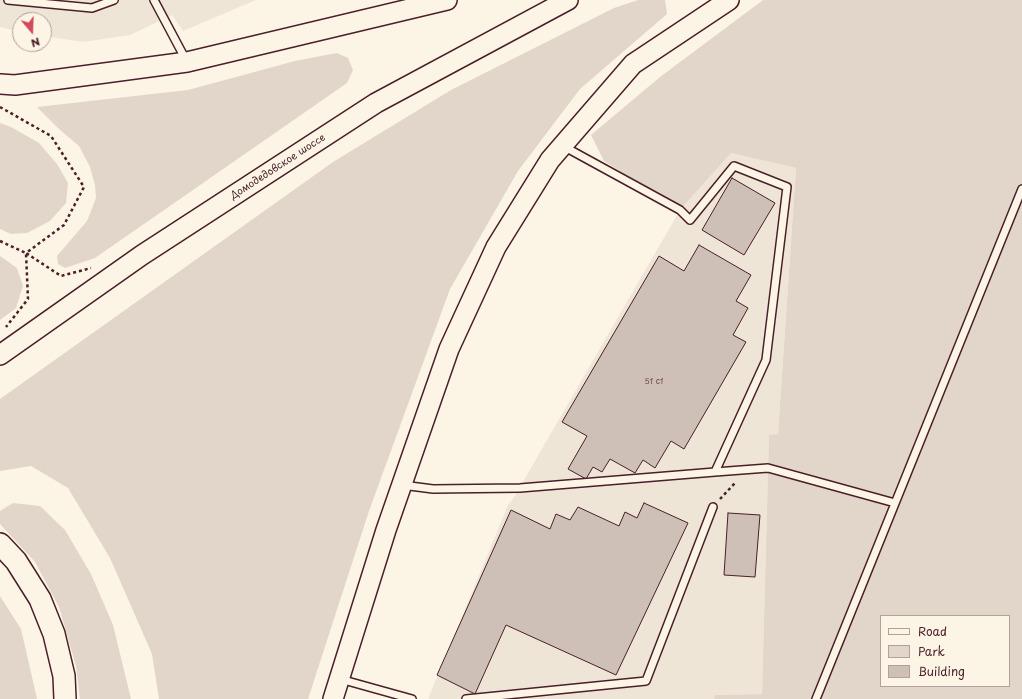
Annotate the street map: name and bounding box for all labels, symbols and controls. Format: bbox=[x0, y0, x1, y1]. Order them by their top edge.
north arrow bbox=[12, 12, 52, 52]
text: N bbox=[29, 33, 43, 52]
street label: Домодедовское шоссе bbox=[228, 132, 328, 202]
house number: 51 с1 bbox=[645, 377, 663, 387]
legend bbox=[880, 615, 1010, 687]
text: Road bbox=[918, 622, 947, 640]
text: Park bbox=[918, 642, 945, 660]
text: Building bbox=[918, 662, 965, 680]

